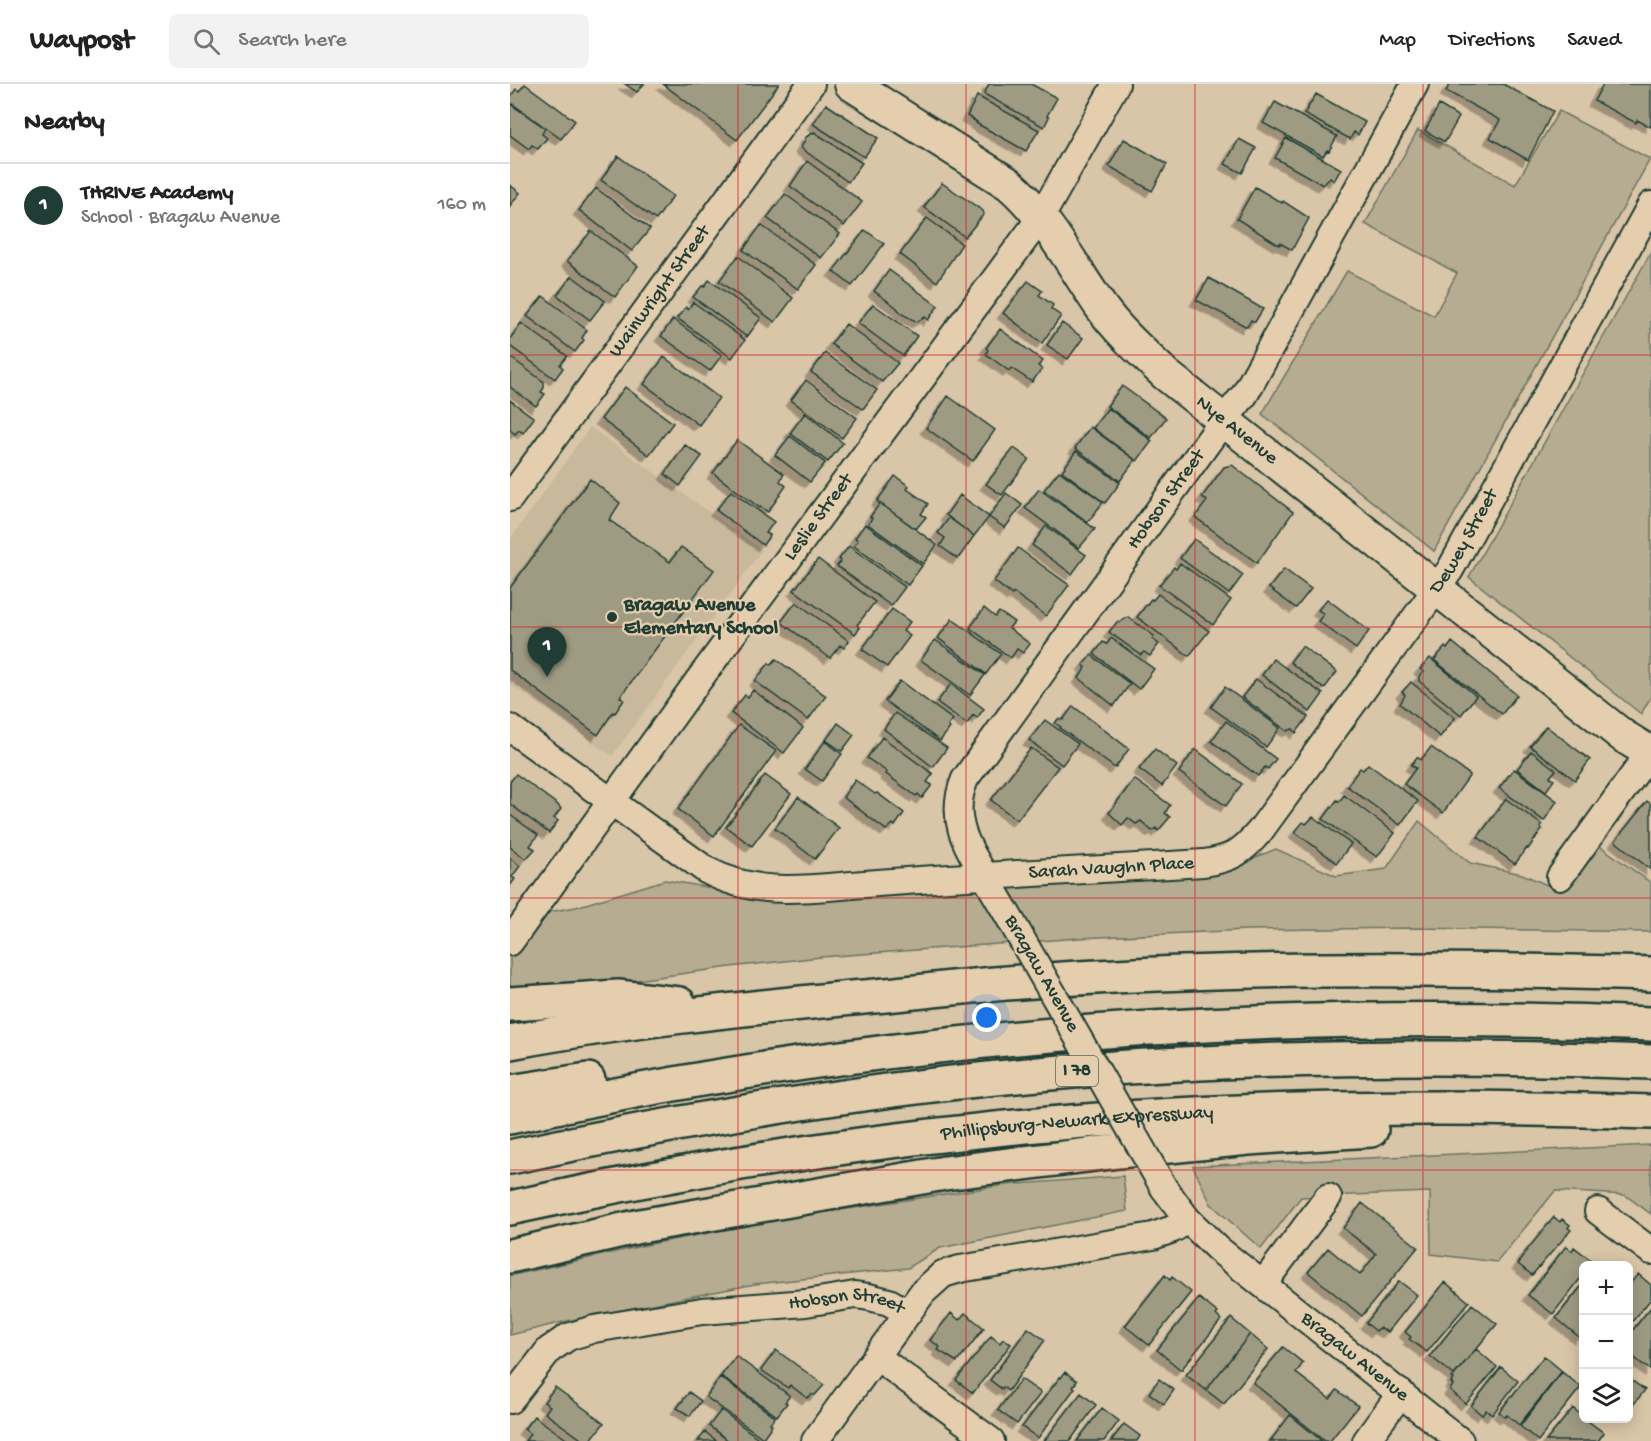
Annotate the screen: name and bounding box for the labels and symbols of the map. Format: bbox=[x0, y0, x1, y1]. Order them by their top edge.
street label: Wainwright Street bbox=[604, 220, 717, 362]
street label: Nye Avenue bbox=[1191, 391, 1283, 470]
street label: Hobson Street bbox=[1123, 444, 1212, 554]
street label: Leslie Street bbox=[779, 468, 860, 565]
street label: Dewey Street bbox=[1424, 484, 1505, 600]
place label: Bragaw Avenue Elementary School bbox=[623, 595, 779, 641]
marker: Bragaw Avenue Elementary School bbox=[605, 610, 619, 624]
pin: 1 bbox=[528, 628, 567, 677]
street label: Sarah Vaughn Place bbox=[1028, 852, 1195, 885]
street label: Bragaw Avenue bbox=[998, 911, 1084, 1037]
your location bbox=[972, 1003, 1001, 1032]
road number: I 78 bbox=[1056, 1056, 1098, 1086]
street label: Phillipsburg-Newark Expressway bbox=[939, 1102, 1214, 1146]
street label: Hobson Street bbox=[788, 1283, 910, 1321]
street label: Bragaw Avenue bbox=[1295, 1307, 1414, 1408]

